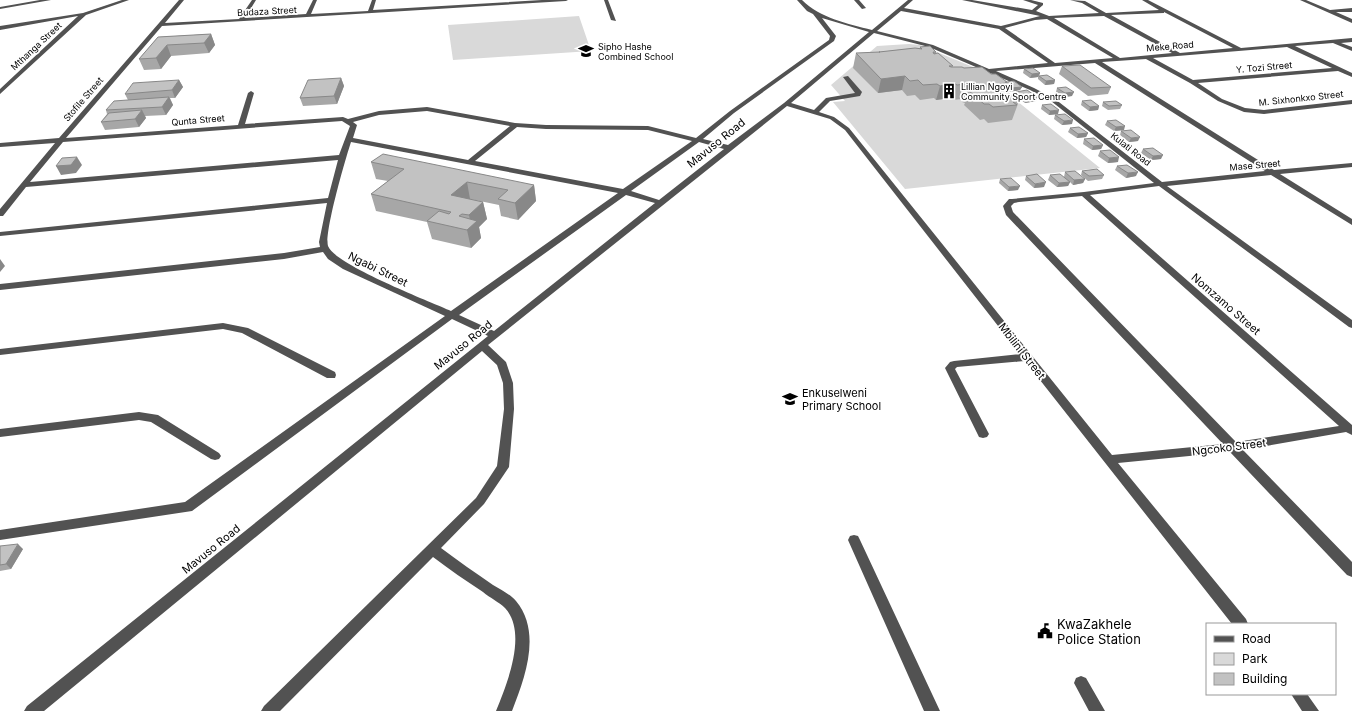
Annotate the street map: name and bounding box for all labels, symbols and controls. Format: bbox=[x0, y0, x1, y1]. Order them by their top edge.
street label: Budaza Street bbox=[237, 4, 297, 18]
street label: Mthanga Street bbox=[8, 20, 64, 72]
street label: Meke Road bbox=[1146, 38, 1194, 54]
place label: Sipho Hashe Combined School bbox=[598, 41, 673, 62]
school or university icon: Sipho Hashe Combined School bbox=[577, 42, 595, 60]
street label: Y. Tozi Street bbox=[1235, 59, 1293, 75]
street label: Stofile Street bbox=[61, 75, 105, 123]
place label: Lillian Ngoyi Community Sport Centre bbox=[961, 81, 1067, 102]
building icon: Lillian Ngoyi Community Sport Centre bbox=[940, 82, 958, 100]
street label: M. Sixhonkxo Street bbox=[1258, 88, 1344, 108]
street label: Qunta Street bbox=[171, 112, 225, 128]
street label: Mavuso Road bbox=[684, 115, 748, 171]
street label: Kulati Road bbox=[1109, 130, 1153, 168]
street label: Mase Street bbox=[1229, 157, 1281, 173]
street label: Ngabi Street bbox=[346, 249, 411, 290]
street label: Nomzamo Street bbox=[1189, 270, 1264, 338]
street label: Mavuso Road bbox=[431, 317, 495, 373]
street label: Mbilini Street bbox=[996, 320, 1049, 382]
place label: Enkuselweni Primary School bbox=[802, 386, 881, 413]
school or university icon: Enkuselweni Primary School bbox=[781, 390, 799, 408]
street label: Ngcoko Street bbox=[1191, 435, 1267, 458]
street label: Mavuso Road bbox=[179, 521, 243, 577]
place label: KwaZakhele Police Station bbox=[1057, 616, 1141, 647]
public building icon: KwaZakhele Police Station bbox=[1036, 622, 1054, 640]
legend bbox=[1206, 623, 1336, 695]
text: Road bbox=[1242, 631, 1271, 646]
text: Park bbox=[1242, 651, 1268, 666]
text: Building bbox=[1242, 671, 1287, 686]

